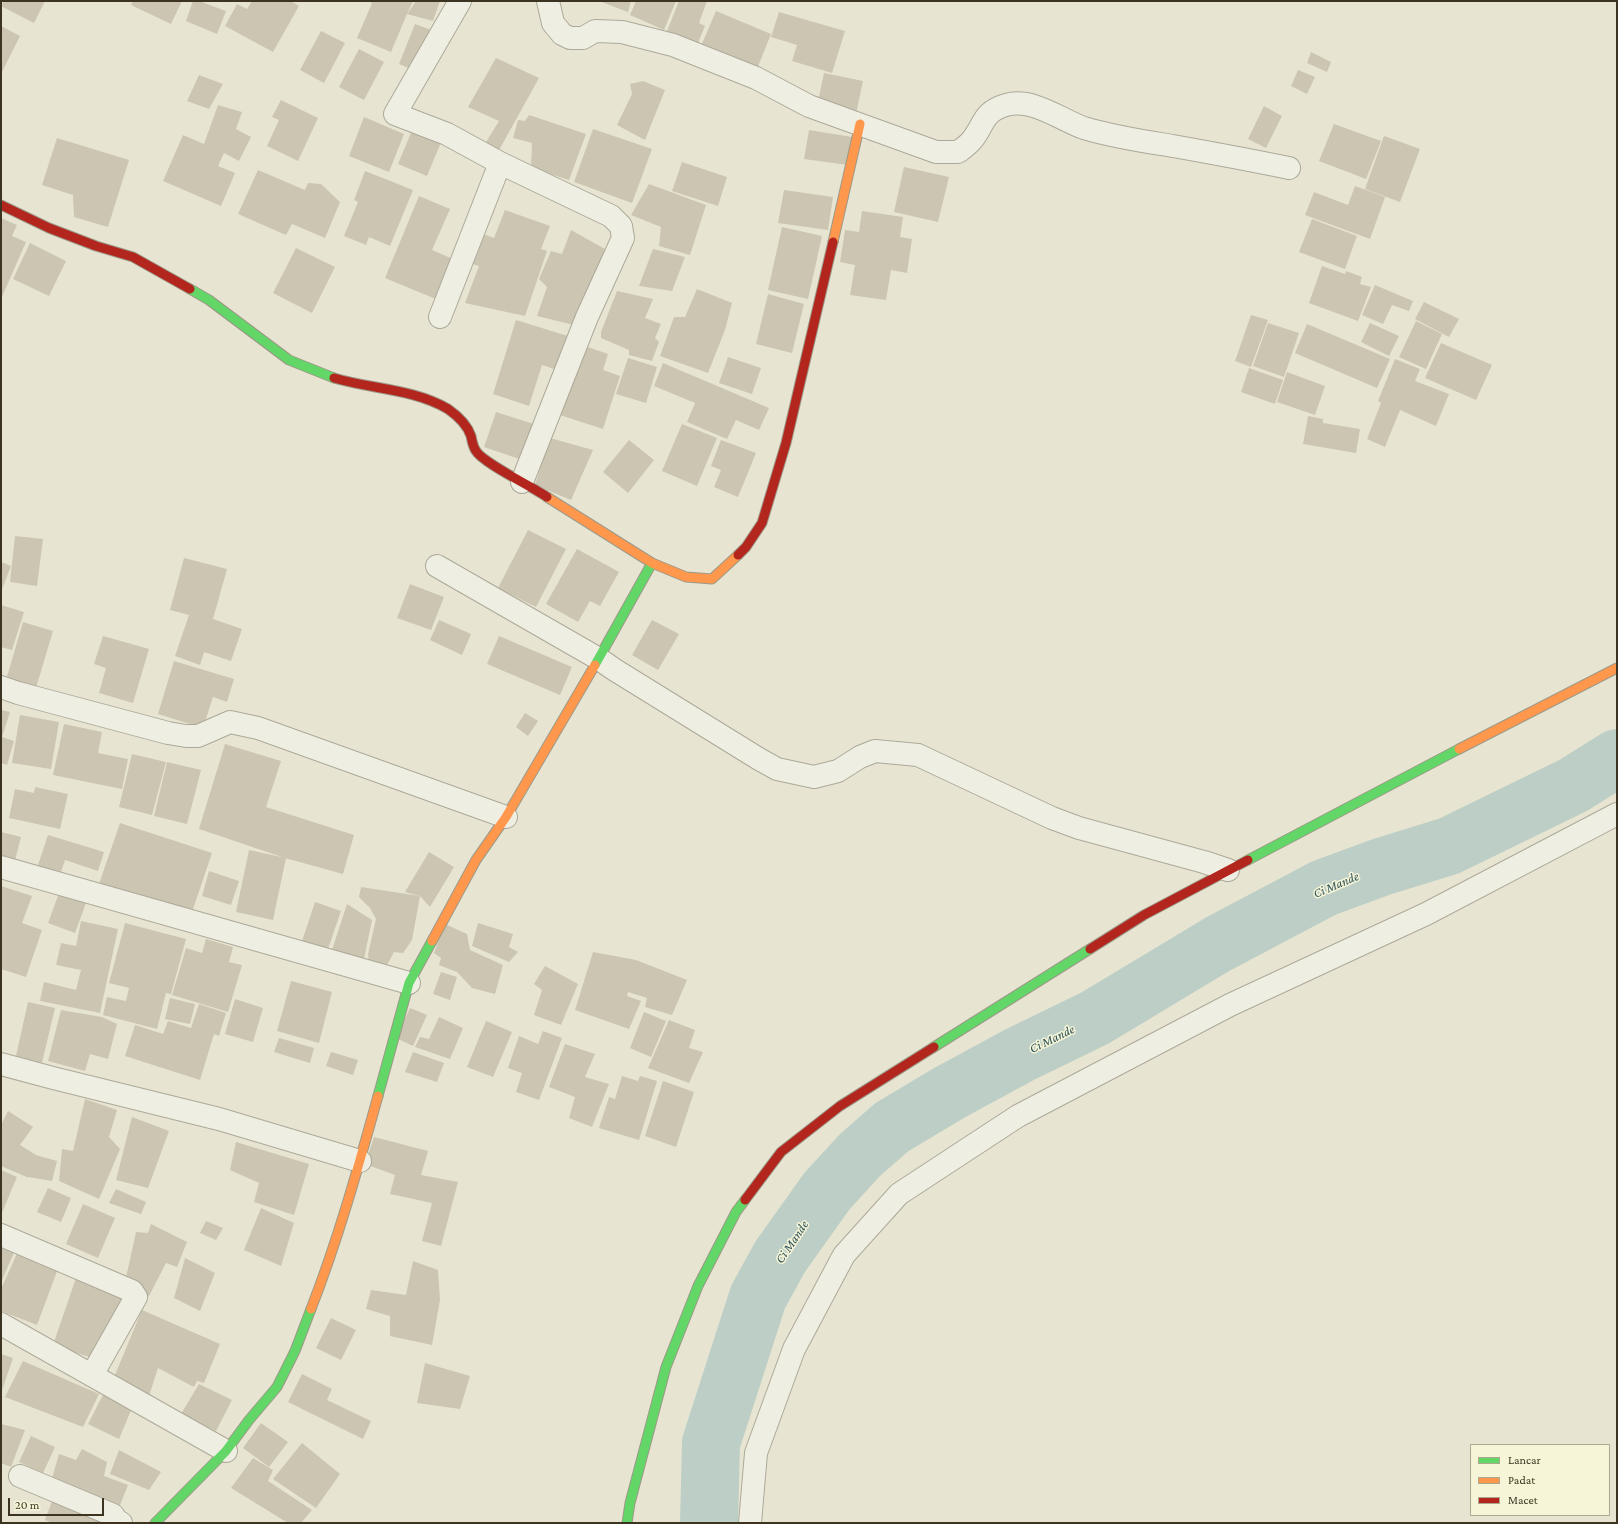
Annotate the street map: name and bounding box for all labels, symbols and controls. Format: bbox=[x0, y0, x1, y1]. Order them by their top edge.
water label: Ci Mande bbox=[1311, 868, 1361, 902]
water label: Ci Mande bbox=[1027, 1021, 1077, 1057]
water label: Ci Mande bbox=[772, 1218, 812, 1266]
legend bbox=[1470, 1444, 1610, 1516]
text: Lancar bbox=[1508, 1453, 1541, 1467]
text: Padat bbox=[1508, 1473, 1535, 1487]
scale bar bbox=[10, 1490, 106, 1516]
text: Macet bbox=[1508, 1493, 1538, 1507]
text: 20 m bbox=[15, 1498, 39, 1512]

